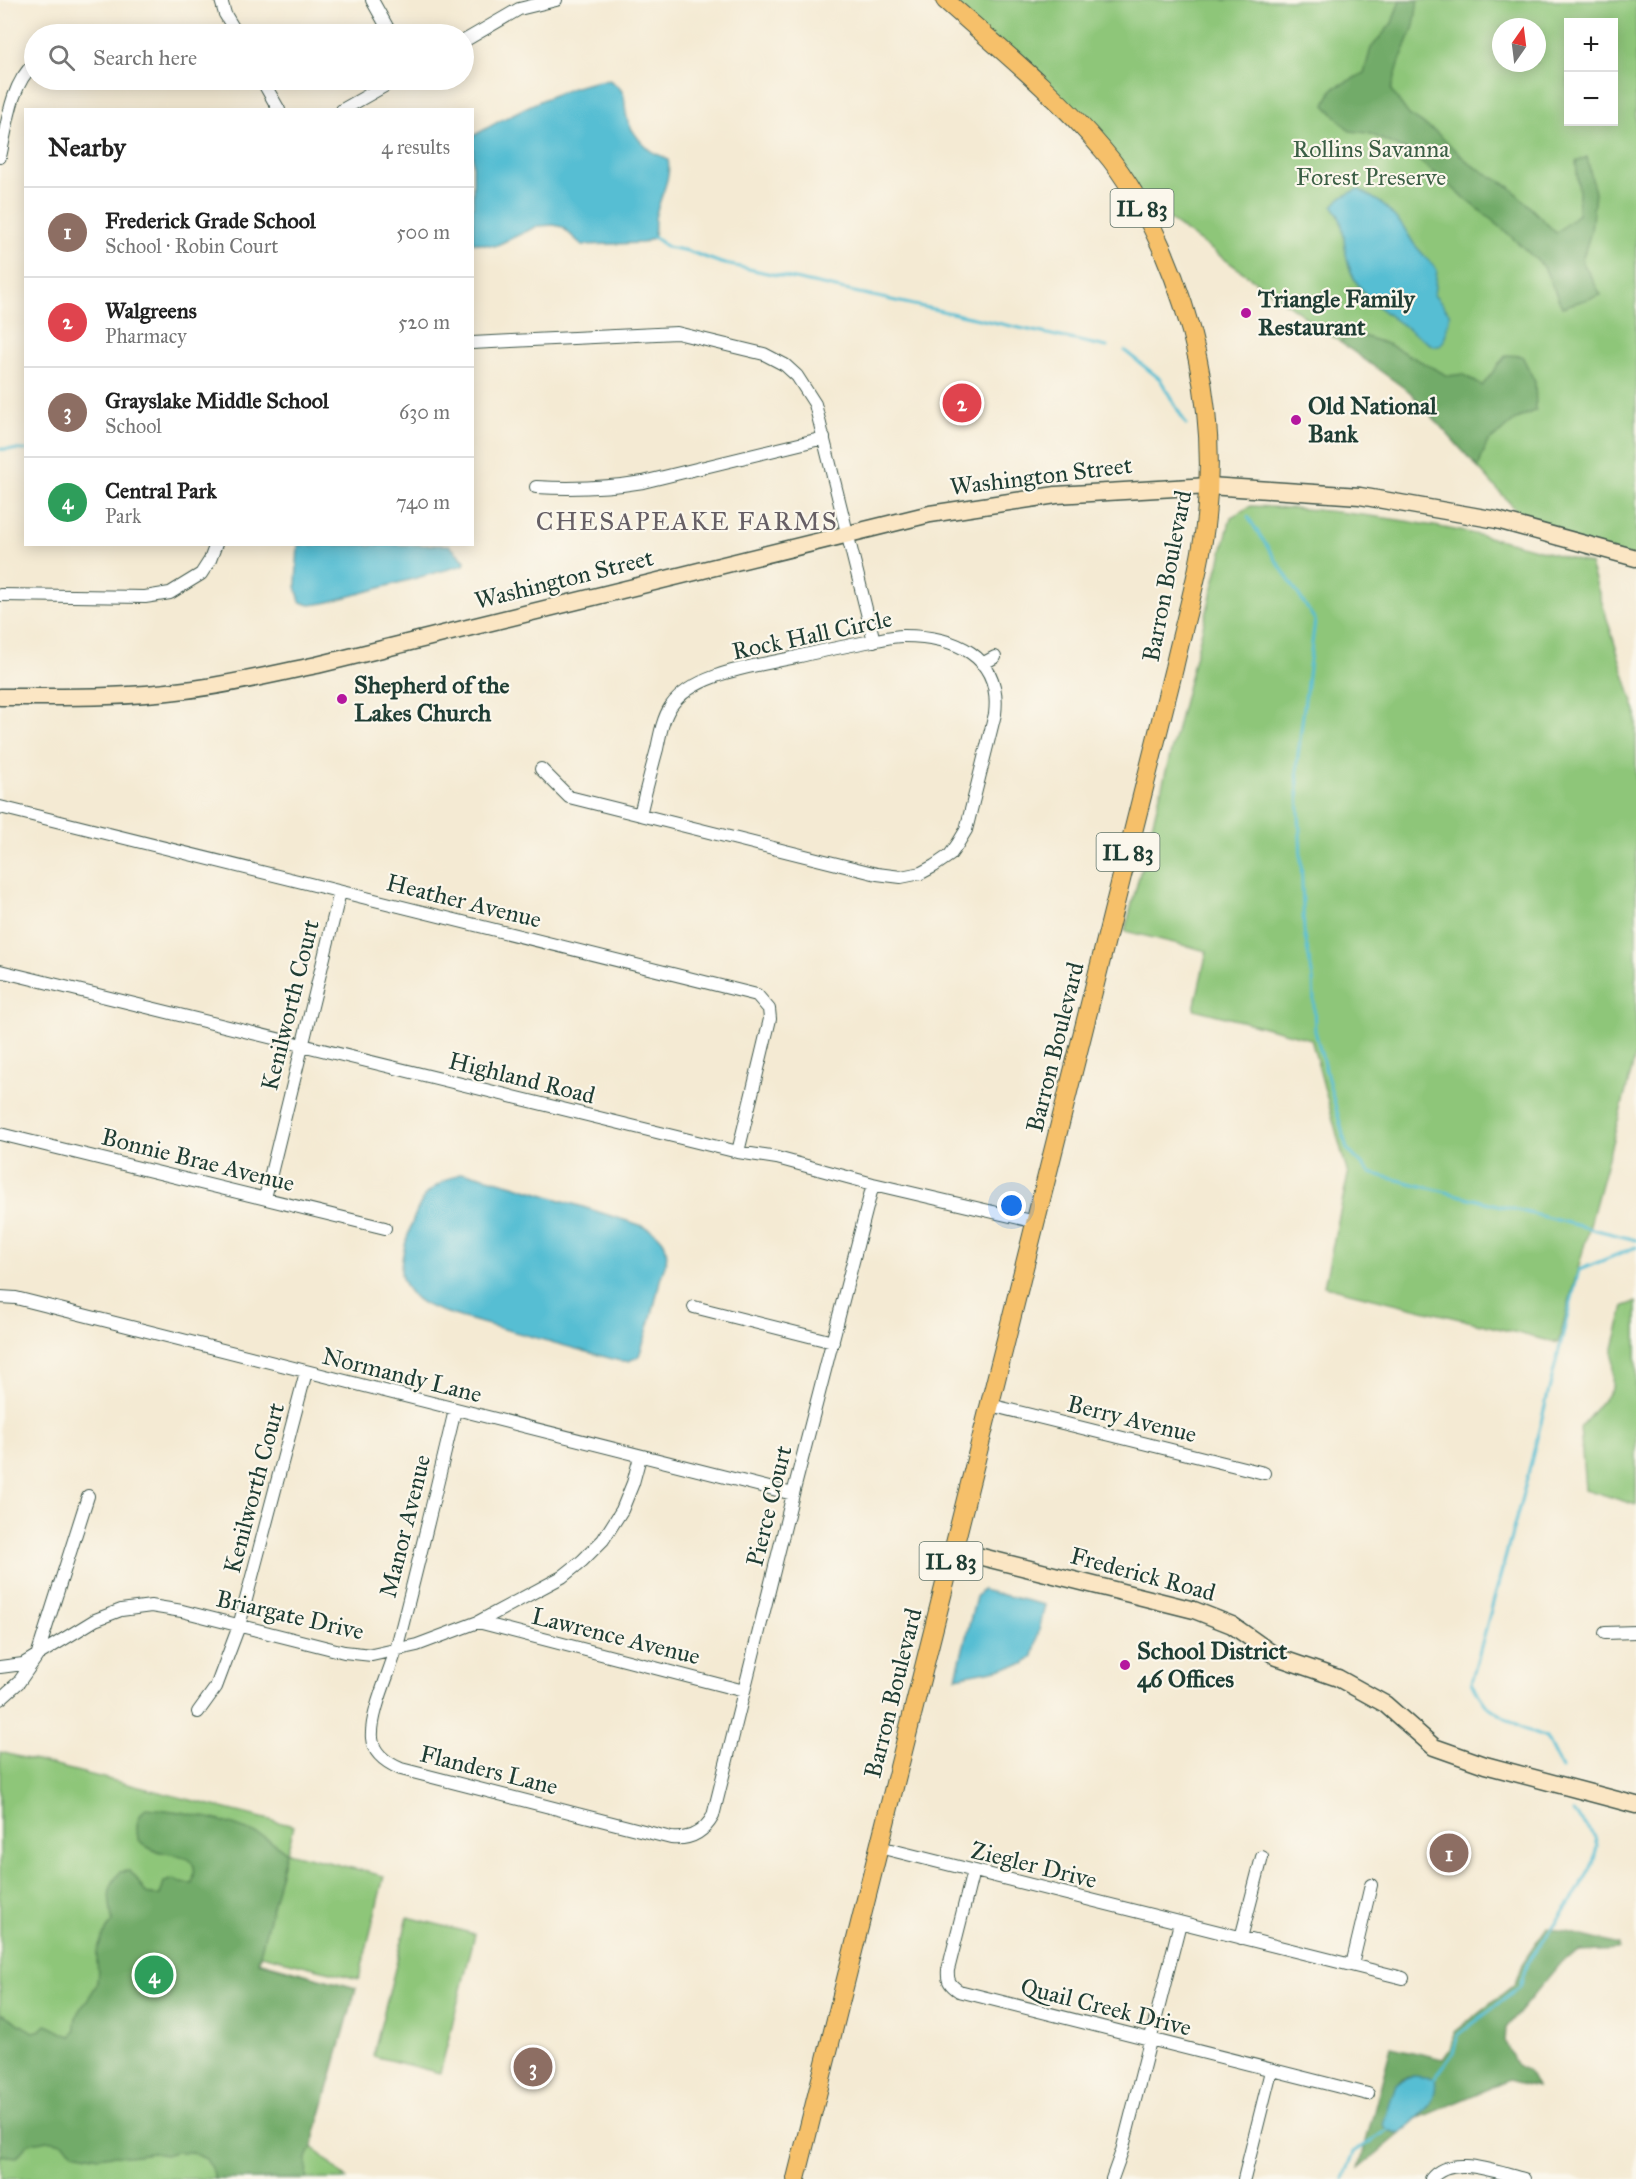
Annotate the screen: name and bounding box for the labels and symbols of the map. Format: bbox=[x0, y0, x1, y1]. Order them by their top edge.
north arrow bbox=[1492, 18, 1546, 72]
park label: Rollins Savanna Forest Preserve bbox=[1293, 134, 1450, 192]
road number: IL 83 bbox=[1110, 189, 1174, 227]
place label: Triangle Family Restaurant bbox=[1257, 284, 1416, 342]
marker: Triangle Family Restaurant bbox=[1239, 306, 1253, 320]
pin: 2 bbox=[942, 380, 982, 426]
place label: Old National Bank bbox=[1308, 391, 1437, 449]
marker: Old National Bank bbox=[1289, 413, 1303, 427]
street label: Washington Street bbox=[948, 450, 1134, 502]
street label: Barron Boulevard bbox=[1136, 488, 1198, 664]
district label: CHESAPEAKE FARMS bbox=[536, 505, 838, 537]
street label: Washington Street bbox=[471, 542, 657, 616]
street label: Rock Hall Circle bbox=[729, 603, 895, 667]
place label: Shepherd of the Lakes Church bbox=[354, 670, 510, 728]
marker: Shepherd of the Lakes Church bbox=[335, 692, 349, 706]
road number: IL 83 bbox=[1096, 833, 1160, 871]
street label: Heather Avenue bbox=[383, 867, 545, 935]
street label: Kenilworth Court bbox=[254, 916, 326, 1094]
street label: Barron Boulevard bbox=[1019, 959, 1091, 1135]
street label: Highland Road bbox=[446, 1045, 598, 1111]
street label: Bonnie Brae Avenue bbox=[98, 1122, 298, 1198]
your location bbox=[997, 1191, 1026, 1220]
street label: Normandy Lane bbox=[319, 1341, 485, 1409]
street label: Berry Avenue bbox=[1064, 1388, 1200, 1450]
street label: Kenilworth Court bbox=[217, 1399, 291, 1577]
street label: Pierce Court bbox=[740, 1442, 799, 1569]
street label: Manor Avenue bbox=[373, 1451, 437, 1601]
street label: Frederick Road bbox=[1067, 1540, 1219, 1608]
road number: IL 83 bbox=[920, 1542, 982, 1580]
street label: Briargate Drive bbox=[213, 1583, 367, 1647]
street label: Lawrence Avenue bbox=[529, 1601, 703, 1671]
street label: Barron Boulevard bbox=[857, 1605, 929, 1781]
place label: School District 46 Offices bbox=[1137, 1636, 1288, 1694]
marker: School District 46 Offices bbox=[1118, 1658, 1132, 1672]
street label: Flanders Lane bbox=[417, 1738, 561, 1802]
pin: 1 bbox=[1430, 1830, 1468, 1876]
street label: Ziegler Drive bbox=[968, 1835, 1100, 1895]
pin: 4 bbox=[134, 1952, 174, 1998]
street label: Quail Creek Drive bbox=[1017, 1971, 1195, 2043]
pin: 3 bbox=[514, 2044, 552, 2090]

